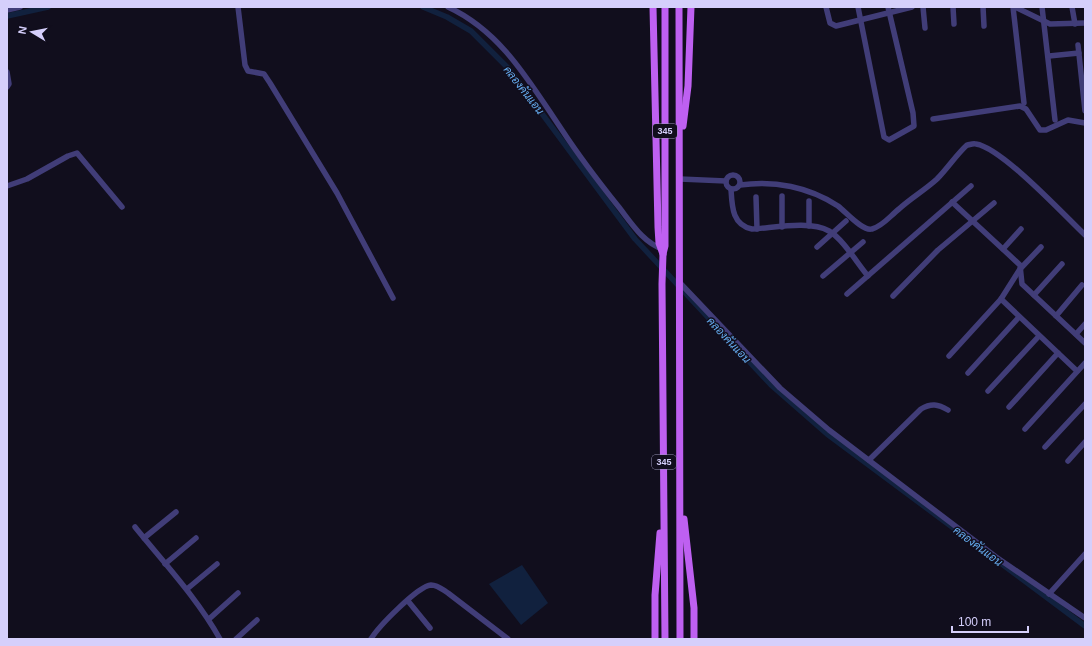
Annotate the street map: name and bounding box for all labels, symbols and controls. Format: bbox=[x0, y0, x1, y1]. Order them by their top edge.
north arrow bbox=[12, 12, 52, 52]
text: N bbox=[16, 25, 29, 35]
water label: คลองคันแอน bbox=[501, 63, 547, 117]
road number: 345 bbox=[653, 124, 677, 138]
water label: คลองคันแอน bbox=[705, 314, 754, 365]
road number: 345 bbox=[652, 455, 676, 469]
water label: คลองคันแอน bbox=[951, 523, 1005, 568]
scale bar bbox=[952, 608, 1028, 634]
text: 100 m bbox=[958, 615, 991, 629]

